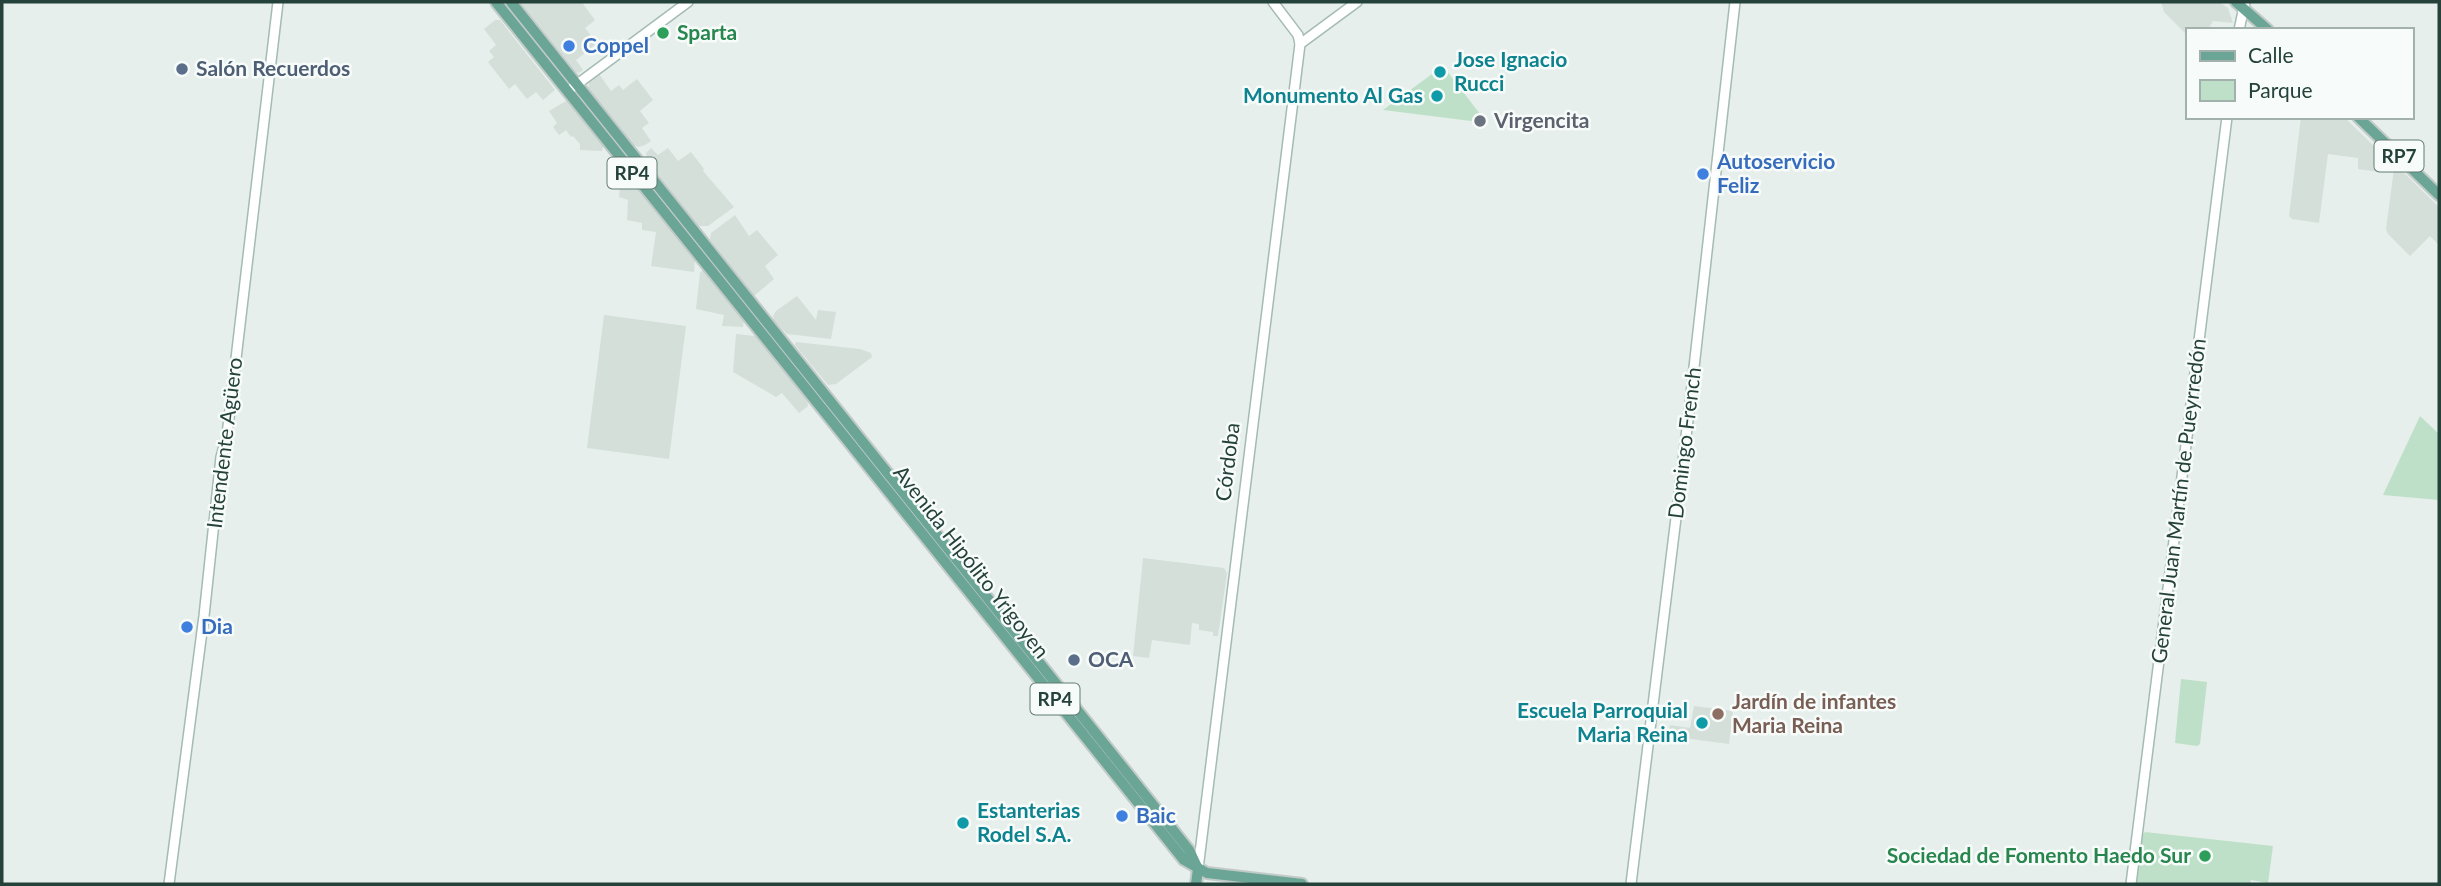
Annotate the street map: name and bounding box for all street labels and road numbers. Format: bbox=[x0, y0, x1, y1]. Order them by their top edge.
road number: RP7 bbox=[2374, 140, 2424, 172]
road number: RP4 bbox=[608, 158, 656, 188]
street label: General Juan Martín de Pueyrredón bbox=[2145, 337, 2210, 665]
street label: Intendente Agüero bbox=[201, 356, 246, 530]
street label: Domingo French bbox=[1662, 366, 1705, 520]
street label: Córdoba bbox=[1209, 421, 1244, 502]
street label: Avenida Hipólito Yrigoyen bbox=[889, 460, 1055, 662]
road number: RP4 bbox=[1030, 684, 1080, 714]

